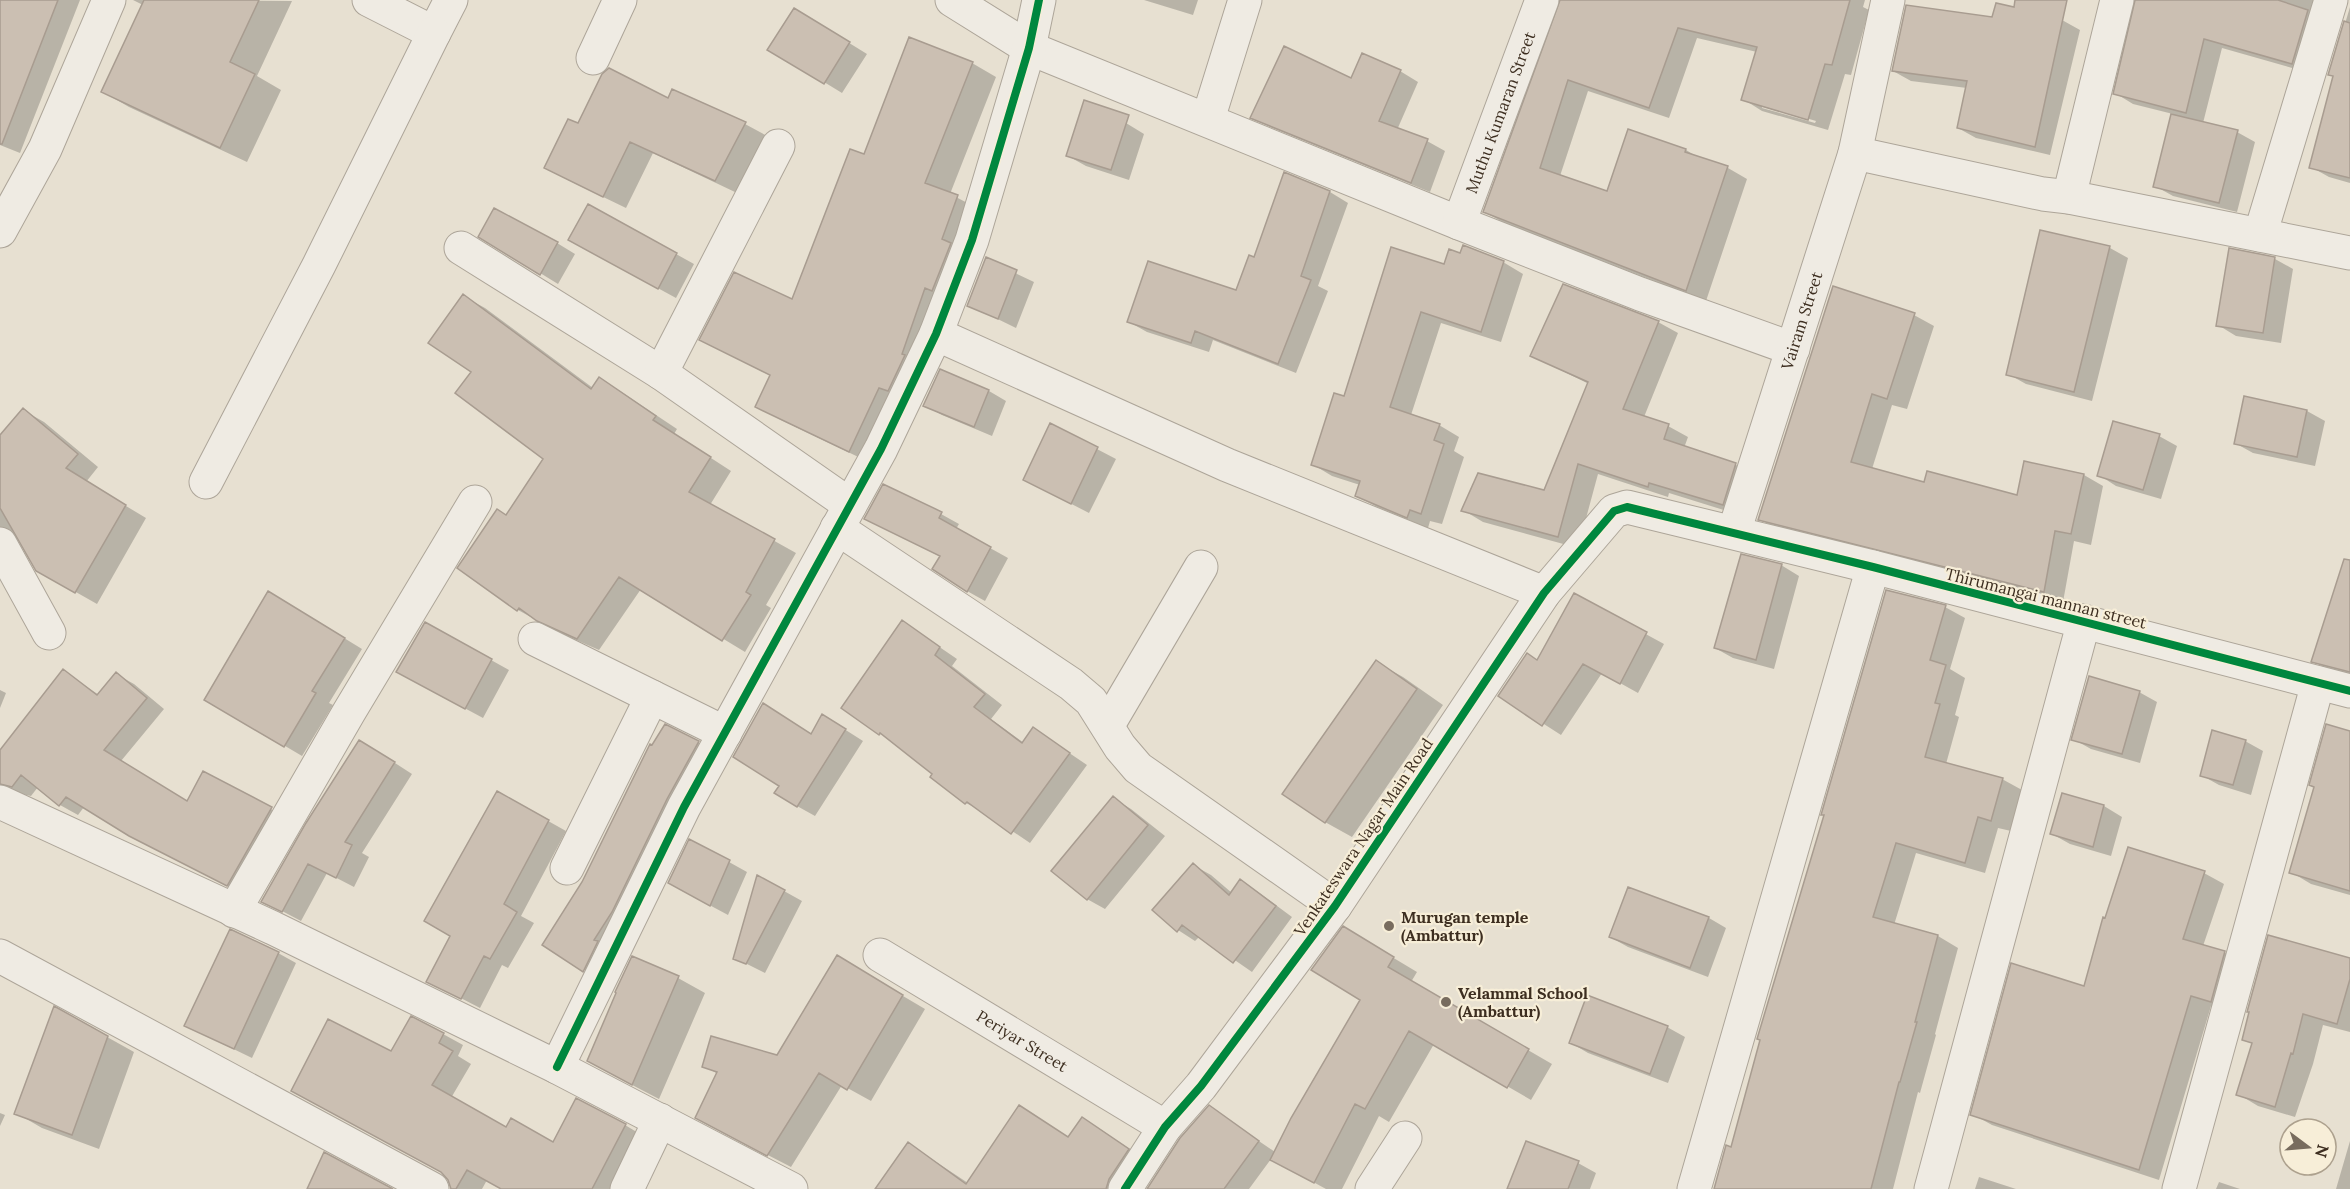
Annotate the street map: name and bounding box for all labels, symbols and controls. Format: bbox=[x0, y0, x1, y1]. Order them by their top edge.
street label: Muthu Kumaran Street bbox=[1461, 28, 1540, 196]
street label: Vairam Street bbox=[1776, 268, 1827, 373]
street label: Thirumangai mannan street bbox=[1943, 563, 2150, 633]
street label: Venkateswara Nagar Main Road bbox=[1289, 734, 1437, 941]
place label: Murugan temple (Ambattur) bbox=[1401, 907, 1529, 946]
marker: Murugan temple (Ambattur) bbox=[1382, 919, 1396, 933]
place label: Velammal School (Ambattur) bbox=[1458, 983, 1588, 1022]
marker: Velammal School (Ambattur) bbox=[1439, 995, 1453, 1009]
street label: Periyar Street bbox=[973, 1006, 1072, 1076]
north arrow bbox=[2278, 1117, 2338, 1177]
text: N bbox=[2311, 1142, 2334, 1160]

